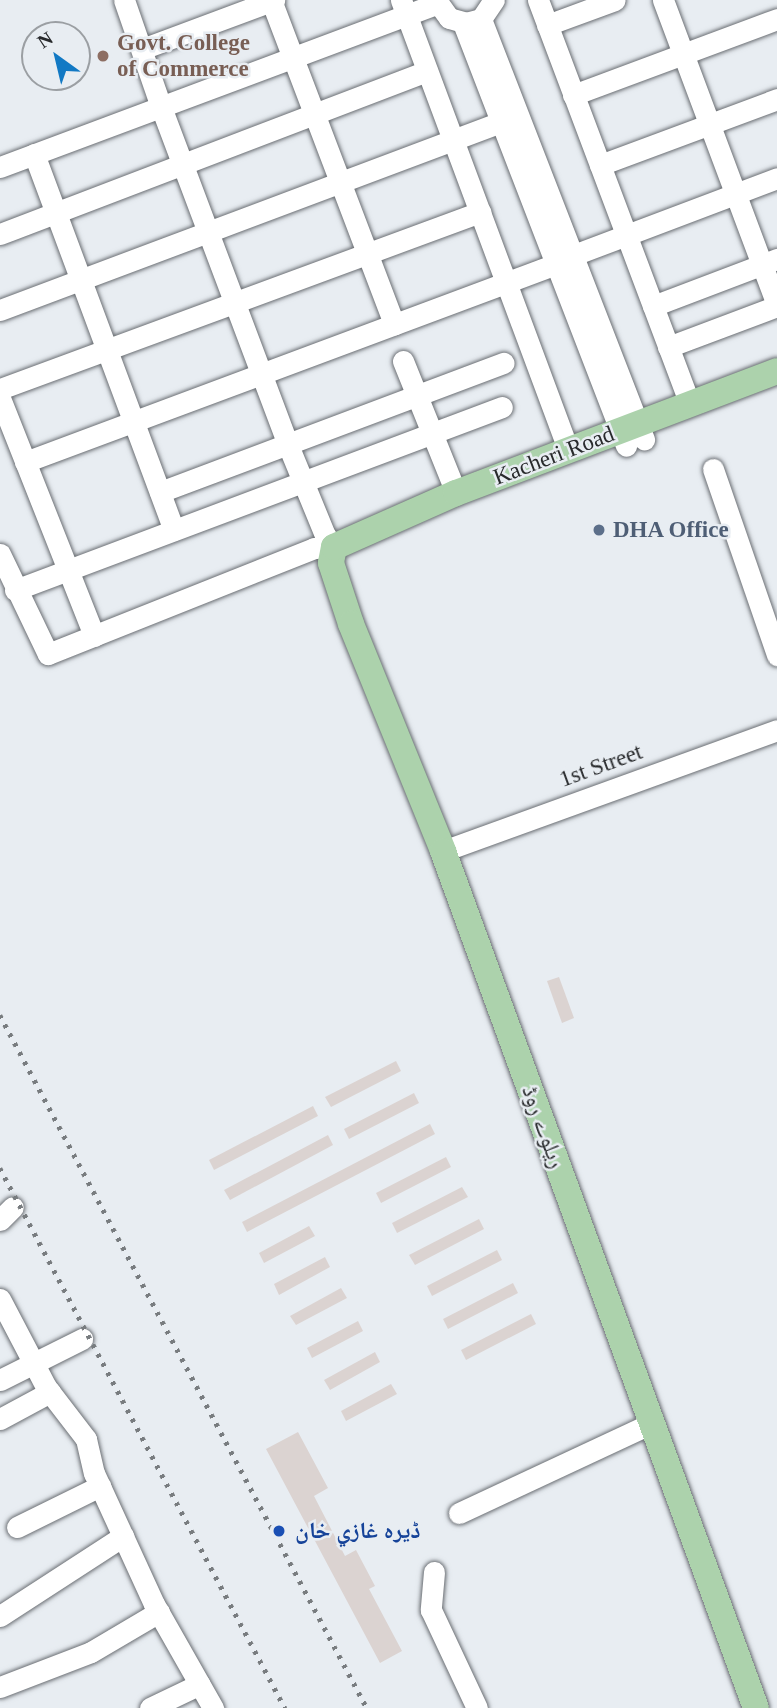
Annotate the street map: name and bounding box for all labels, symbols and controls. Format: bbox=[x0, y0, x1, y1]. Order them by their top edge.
north arrow bbox=[21, 21, 91, 91]
text: N bbox=[34, 27, 57, 52]
place label: Govt. College of Commerce bbox=[117, 29, 250, 83]
marker: Govt. College of Commerce bbox=[95, 48, 111, 64]
street label: Kacheri Road bbox=[490, 420, 618, 492]
place label: DHA Office bbox=[613, 516, 730, 544]
marker: DHA Office bbox=[591, 522, 607, 538]
street label: 1st Street bbox=[556, 738, 646, 794]
street label: ریلوے روڈ bbox=[515, 1082, 571, 1172]
place label: ڈيره غازي خان bbox=[295, 1517, 421, 1545]
marker: ڈيره غازي خان bbox=[269, 1521, 289, 1541]

